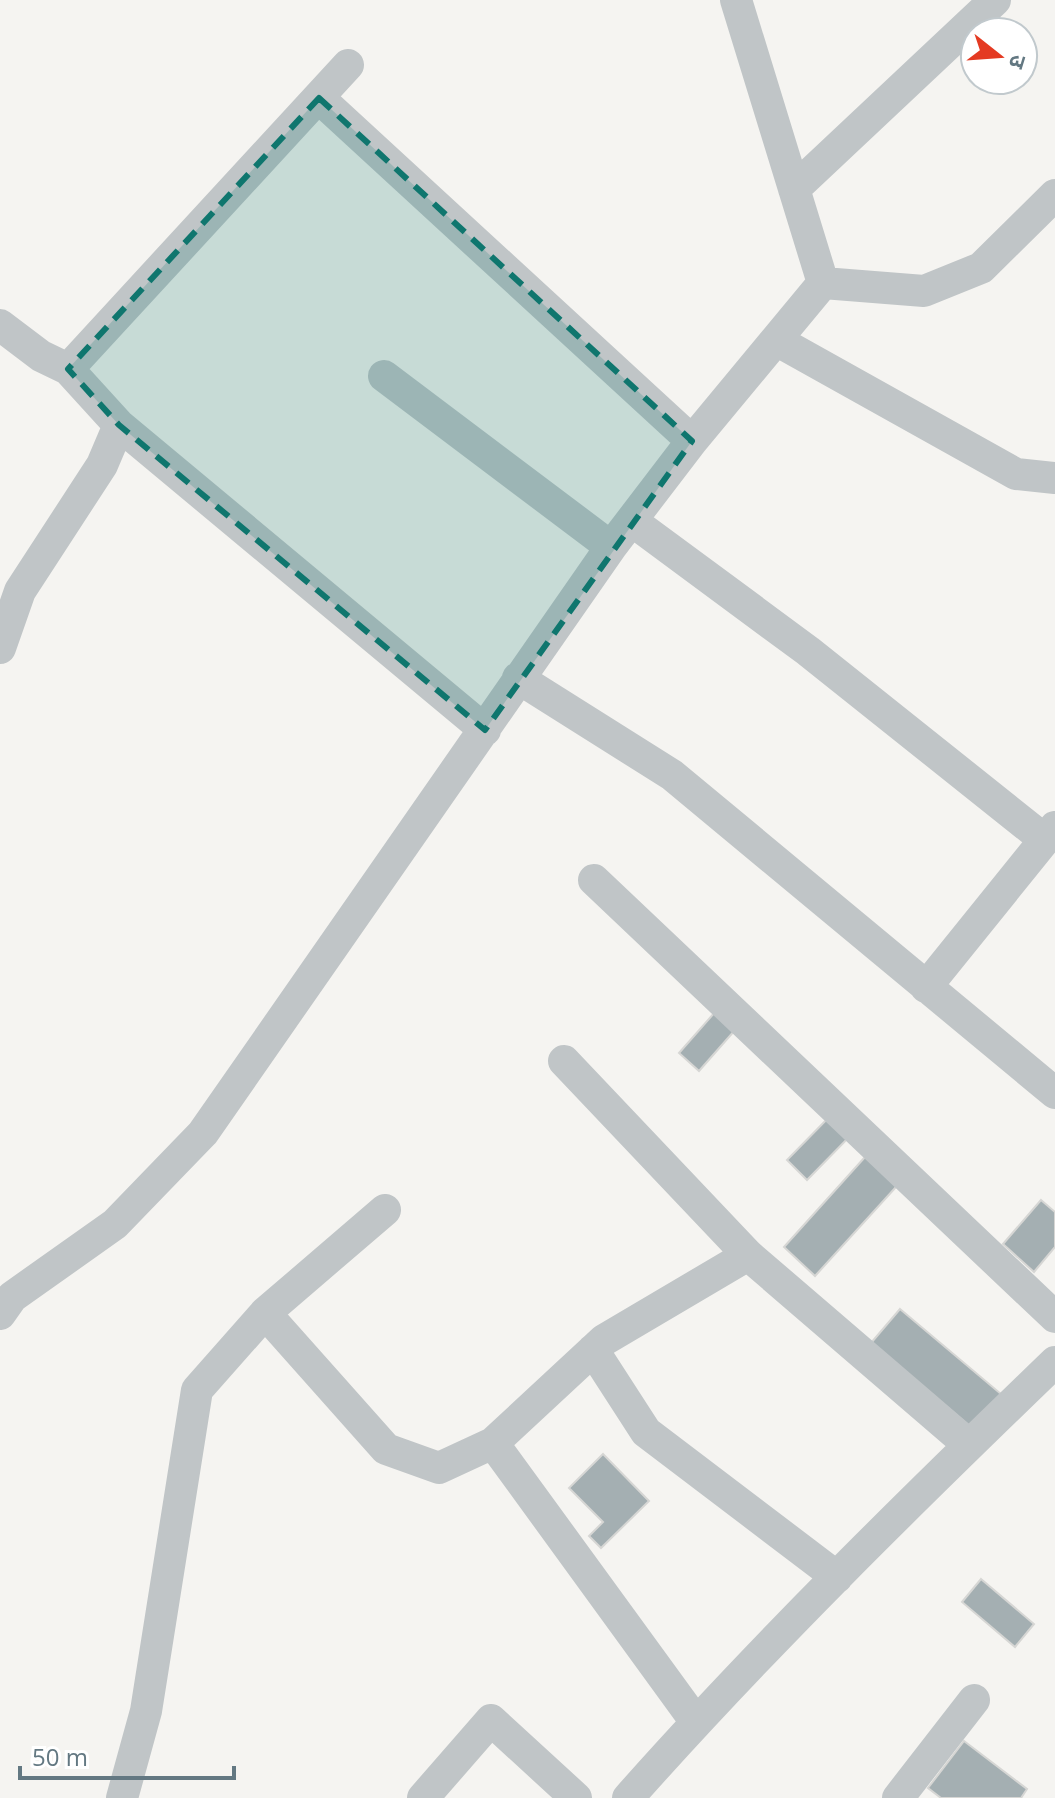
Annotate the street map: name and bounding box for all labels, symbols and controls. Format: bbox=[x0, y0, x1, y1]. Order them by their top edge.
north arrow bbox=[959, 16, 1039, 96]
text: उ bbox=[1003, 52, 1035, 74]
scale bar bbox=[20, 1730, 234, 1780]
text: 50 m bbox=[32, 1740, 88, 1773]

